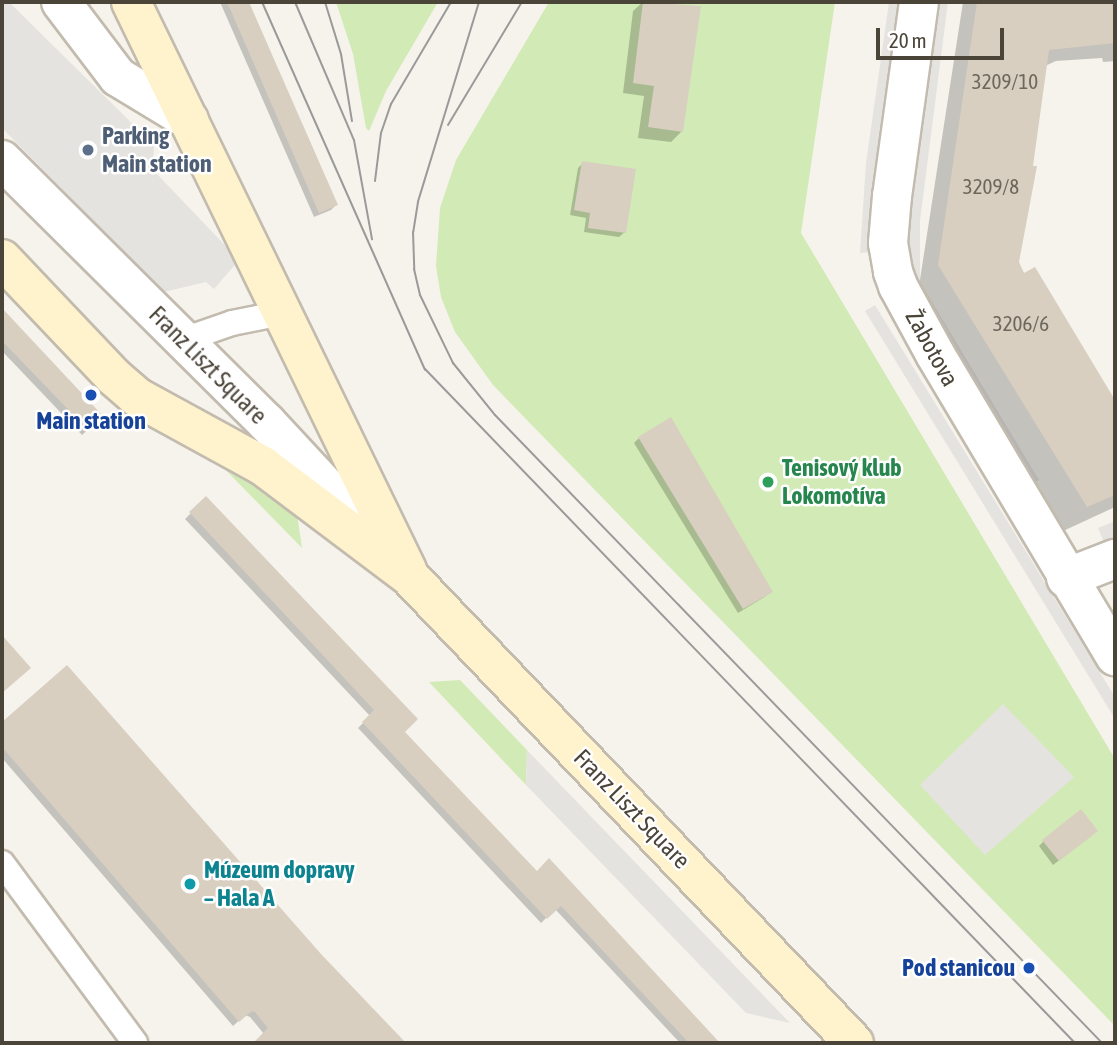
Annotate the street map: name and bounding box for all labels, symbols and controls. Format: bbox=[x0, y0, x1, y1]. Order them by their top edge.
scale bar bbox=[879, 14, 1007, 58]
text: 20 m bbox=[889, 28, 927, 52]
house number: 3209/10 bbox=[972, 68, 1038, 94]
place label: Parking Main station bbox=[102, 122, 212, 178]
marker: Parking Main station bbox=[80, 142, 96, 158]
house number: 3209/8 bbox=[963, 173, 1019, 199]
street label: Franz Liszt Square bbox=[143, 300, 273, 430]
street label: Žabotova bbox=[899, 305, 965, 391]
house number: 3206/6 bbox=[993, 310, 1049, 336]
marker: Main station bbox=[83, 387, 99, 403]
place label: Main station bbox=[36, 407, 146, 435]
place label: Tenisový klub Lokomotíva bbox=[782, 454, 902, 510]
marker: Tenisový klub Lokomotíva bbox=[760, 474, 776, 490]
street label: Franz Liszt Square bbox=[568, 743, 696, 875]
place label: Múzeum dopravy – Hala A bbox=[204, 856, 355, 912]
marker: Múzeum dopravy – Hala A bbox=[182, 876, 198, 892]
place label: Pod stanicou bbox=[902, 954, 1015, 982]
marker: Pod stanicou bbox=[1021, 960, 1037, 976]

